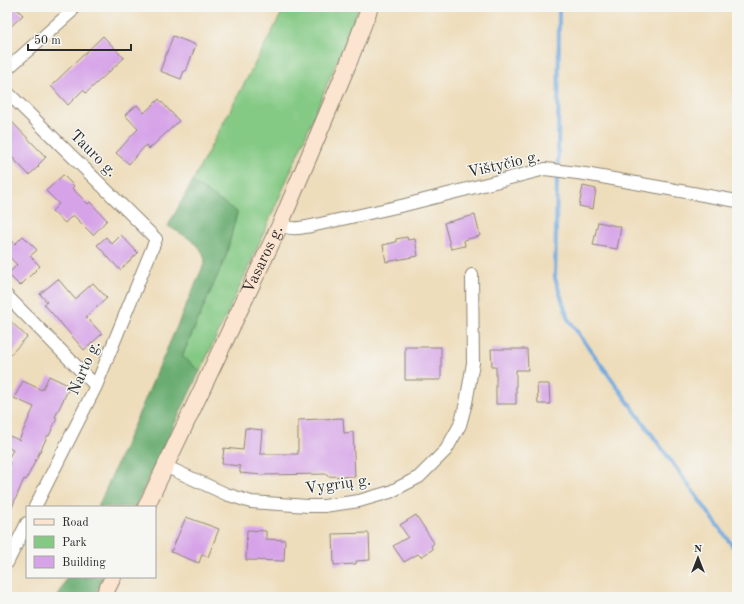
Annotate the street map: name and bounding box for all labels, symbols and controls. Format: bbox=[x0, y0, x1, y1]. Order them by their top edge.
scale bar bbox=[28, 26, 131, 52]
text: 50 m bbox=[34, 34, 61, 47]
street label: Tauro g. bbox=[66, 127, 120, 181]
street label: Vištyčio g. bbox=[466, 149, 542, 181]
street label: Vasaros g. bbox=[241, 223, 286, 296]
street label: Narto g. bbox=[66, 338, 104, 398]
street label: Vygrių g. bbox=[304, 472, 372, 498]
legend bbox=[26, 506, 156, 578]
text: Road bbox=[62, 517, 89, 529]
text: Park bbox=[62, 537, 87, 549]
north arrow bbox=[678, 538, 718, 578]
text: N bbox=[694, 544, 703, 555]
text: Building bbox=[62, 557, 106, 569]

